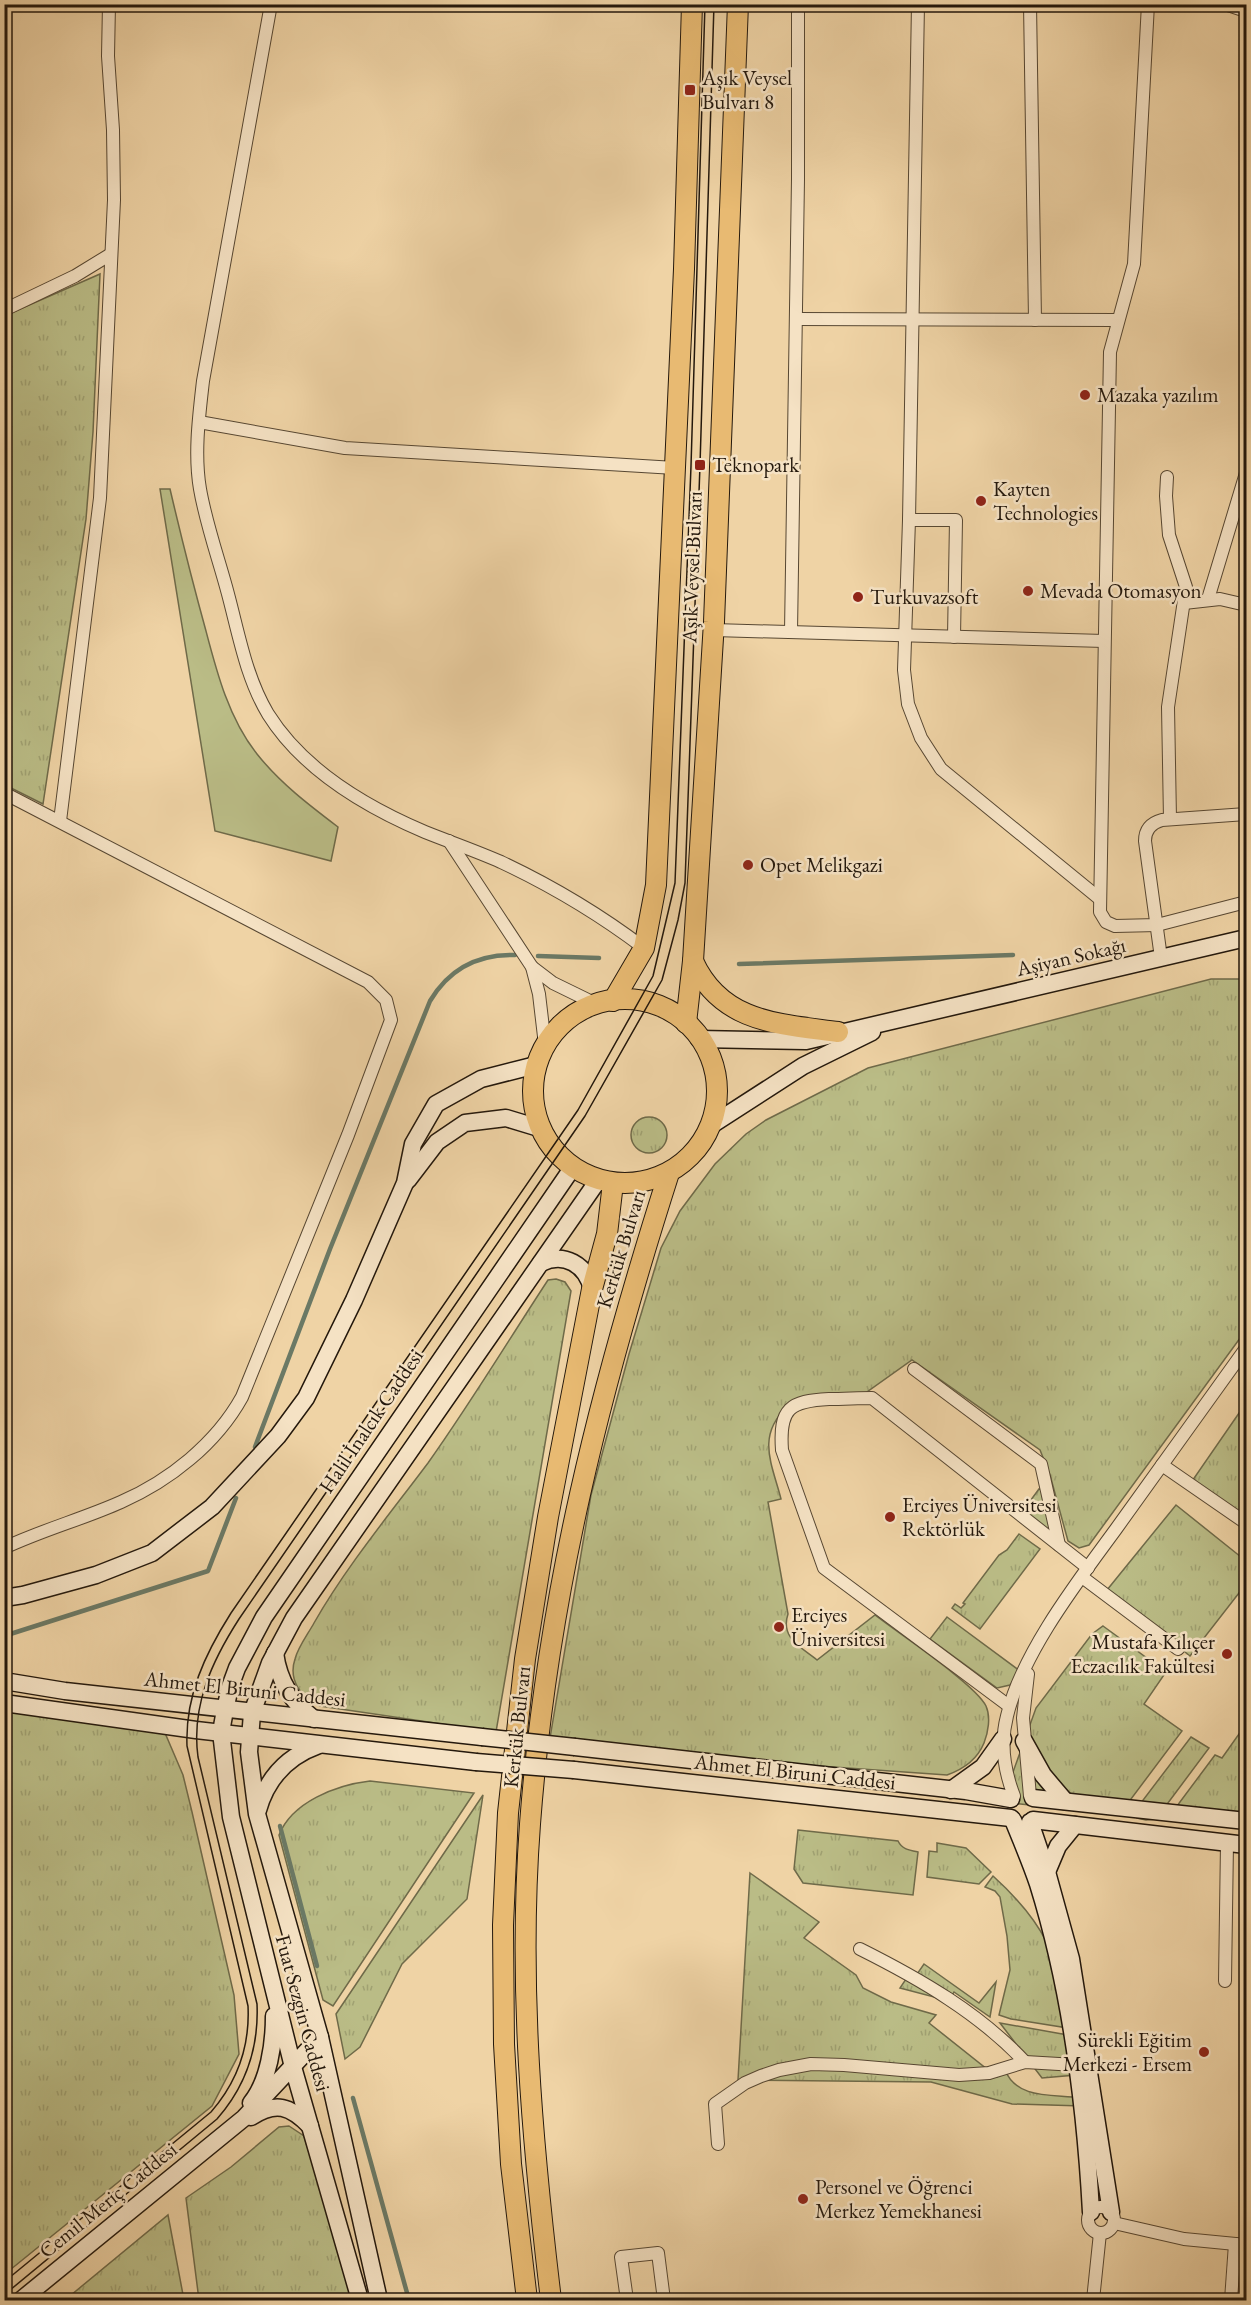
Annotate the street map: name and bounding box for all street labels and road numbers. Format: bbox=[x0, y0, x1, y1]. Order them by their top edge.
street label: Aşık Veysel Bulvarı bbox=[675, 491, 708, 644]
street label: Aşiyan Sokağı bbox=[1013, 931, 1128, 982]
street label: Kerkük Bulvarı bbox=[590, 1186, 651, 1311]
street label: Halil İnalcık Caddesi bbox=[312, 1343, 429, 1498]
street label: Ahmet El Biruni Caddesi bbox=[142, 1664, 347, 1713]
street label: Kerkük Bulvarı bbox=[497, 1665, 536, 1789]
street label: Ahmet El Biruni Caddesi bbox=[692, 1747, 897, 1796]
street label: Fuat Sezgin Caddesi bbox=[270, 1932, 337, 2094]
street label: Cemil Meriç Caddesi bbox=[33, 2136, 182, 2264]

